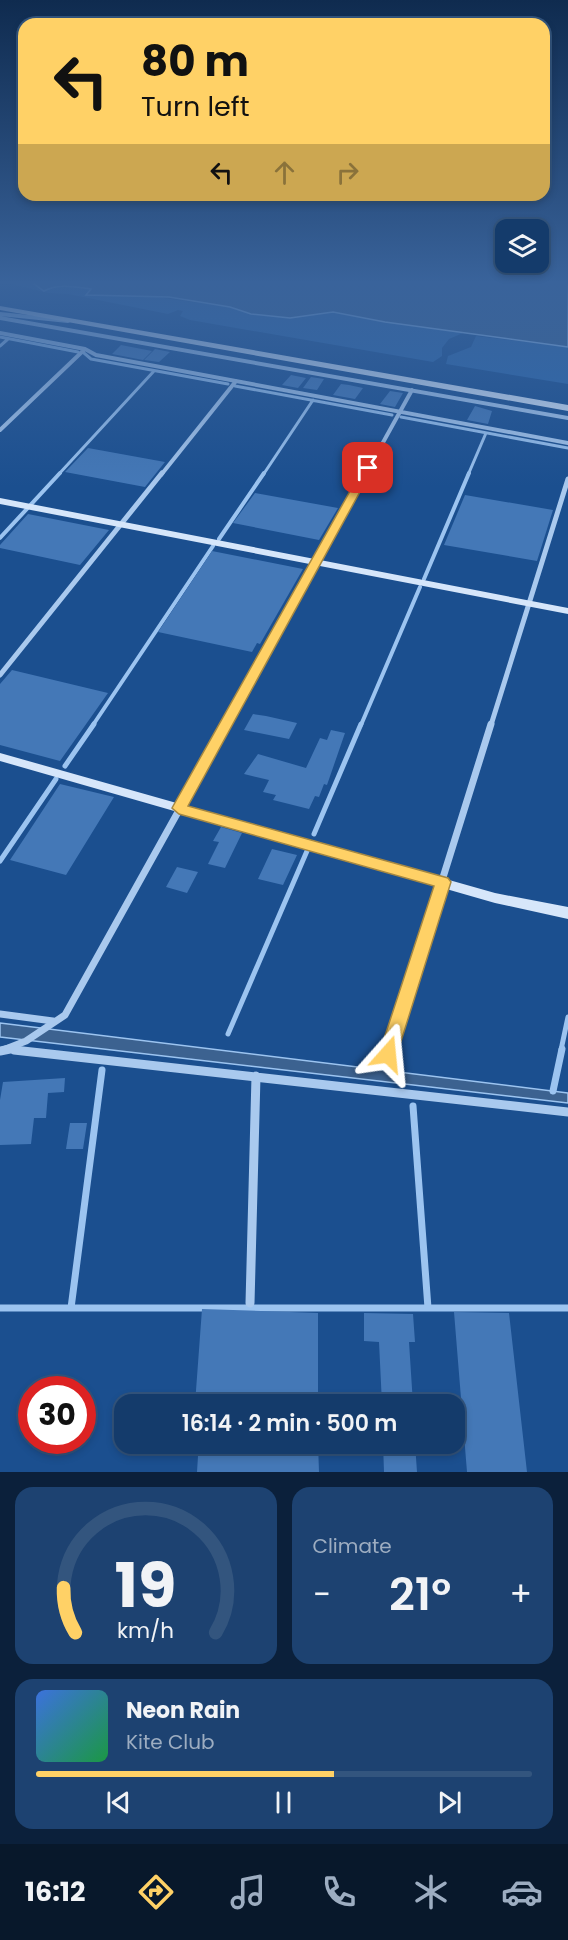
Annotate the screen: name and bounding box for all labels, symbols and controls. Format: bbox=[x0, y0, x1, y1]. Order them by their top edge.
text: 80 m bbox=[141, 32, 249, 91]
icon: left bbox=[42, 42, 120, 120]
text: Turn left bbox=[141, 88, 250, 125]
icon: left bbox=[205, 156, 238, 189]
icon: ahead bbox=[268, 156, 301, 189]
icon: right bbox=[331, 156, 364, 189]
map controls bbox=[495, 219, 549, 273]
button: layers bbox=[495, 219, 549, 273]
pin bbox=[342, 442, 393, 493]
icon: arrive bbox=[351, 451, 384, 484]
position arrow bbox=[356, 1022, 420, 1086]
speed limit sign: 30 bbox=[18, 1376, 96, 1454]
text: 16:14 · 2 min · 500 m bbox=[182, 1408, 397, 1439]
text: Climate bbox=[313, 1532, 392, 1560]
text: 19 bbox=[115, 1541, 177, 1629]
text: 21° bbox=[389, 1563, 451, 1626]
text: − bbox=[313, 1571, 331, 1618]
text: + bbox=[509, 1571, 532, 1618]
text: km/h bbox=[117, 1615, 174, 1646]
text: Neon Rain bbox=[126, 1695, 240, 1726]
text: Kite Club bbox=[126, 1728, 215, 1756]
icon: previous bbox=[102, 1786, 135, 1819]
icon: pause bbox=[267, 1786, 300, 1819]
icon: next bbox=[433, 1786, 466, 1819]
icon: directions bbox=[135, 1871, 177, 1913]
icon: music bbox=[227, 1871, 269, 1913]
icon: phone bbox=[318, 1871, 360, 1913]
icon: climate bbox=[410, 1871, 452, 1913]
icon: car bbox=[501, 1871, 543, 1913]
text: 16:12 bbox=[25, 1873, 85, 1910]

